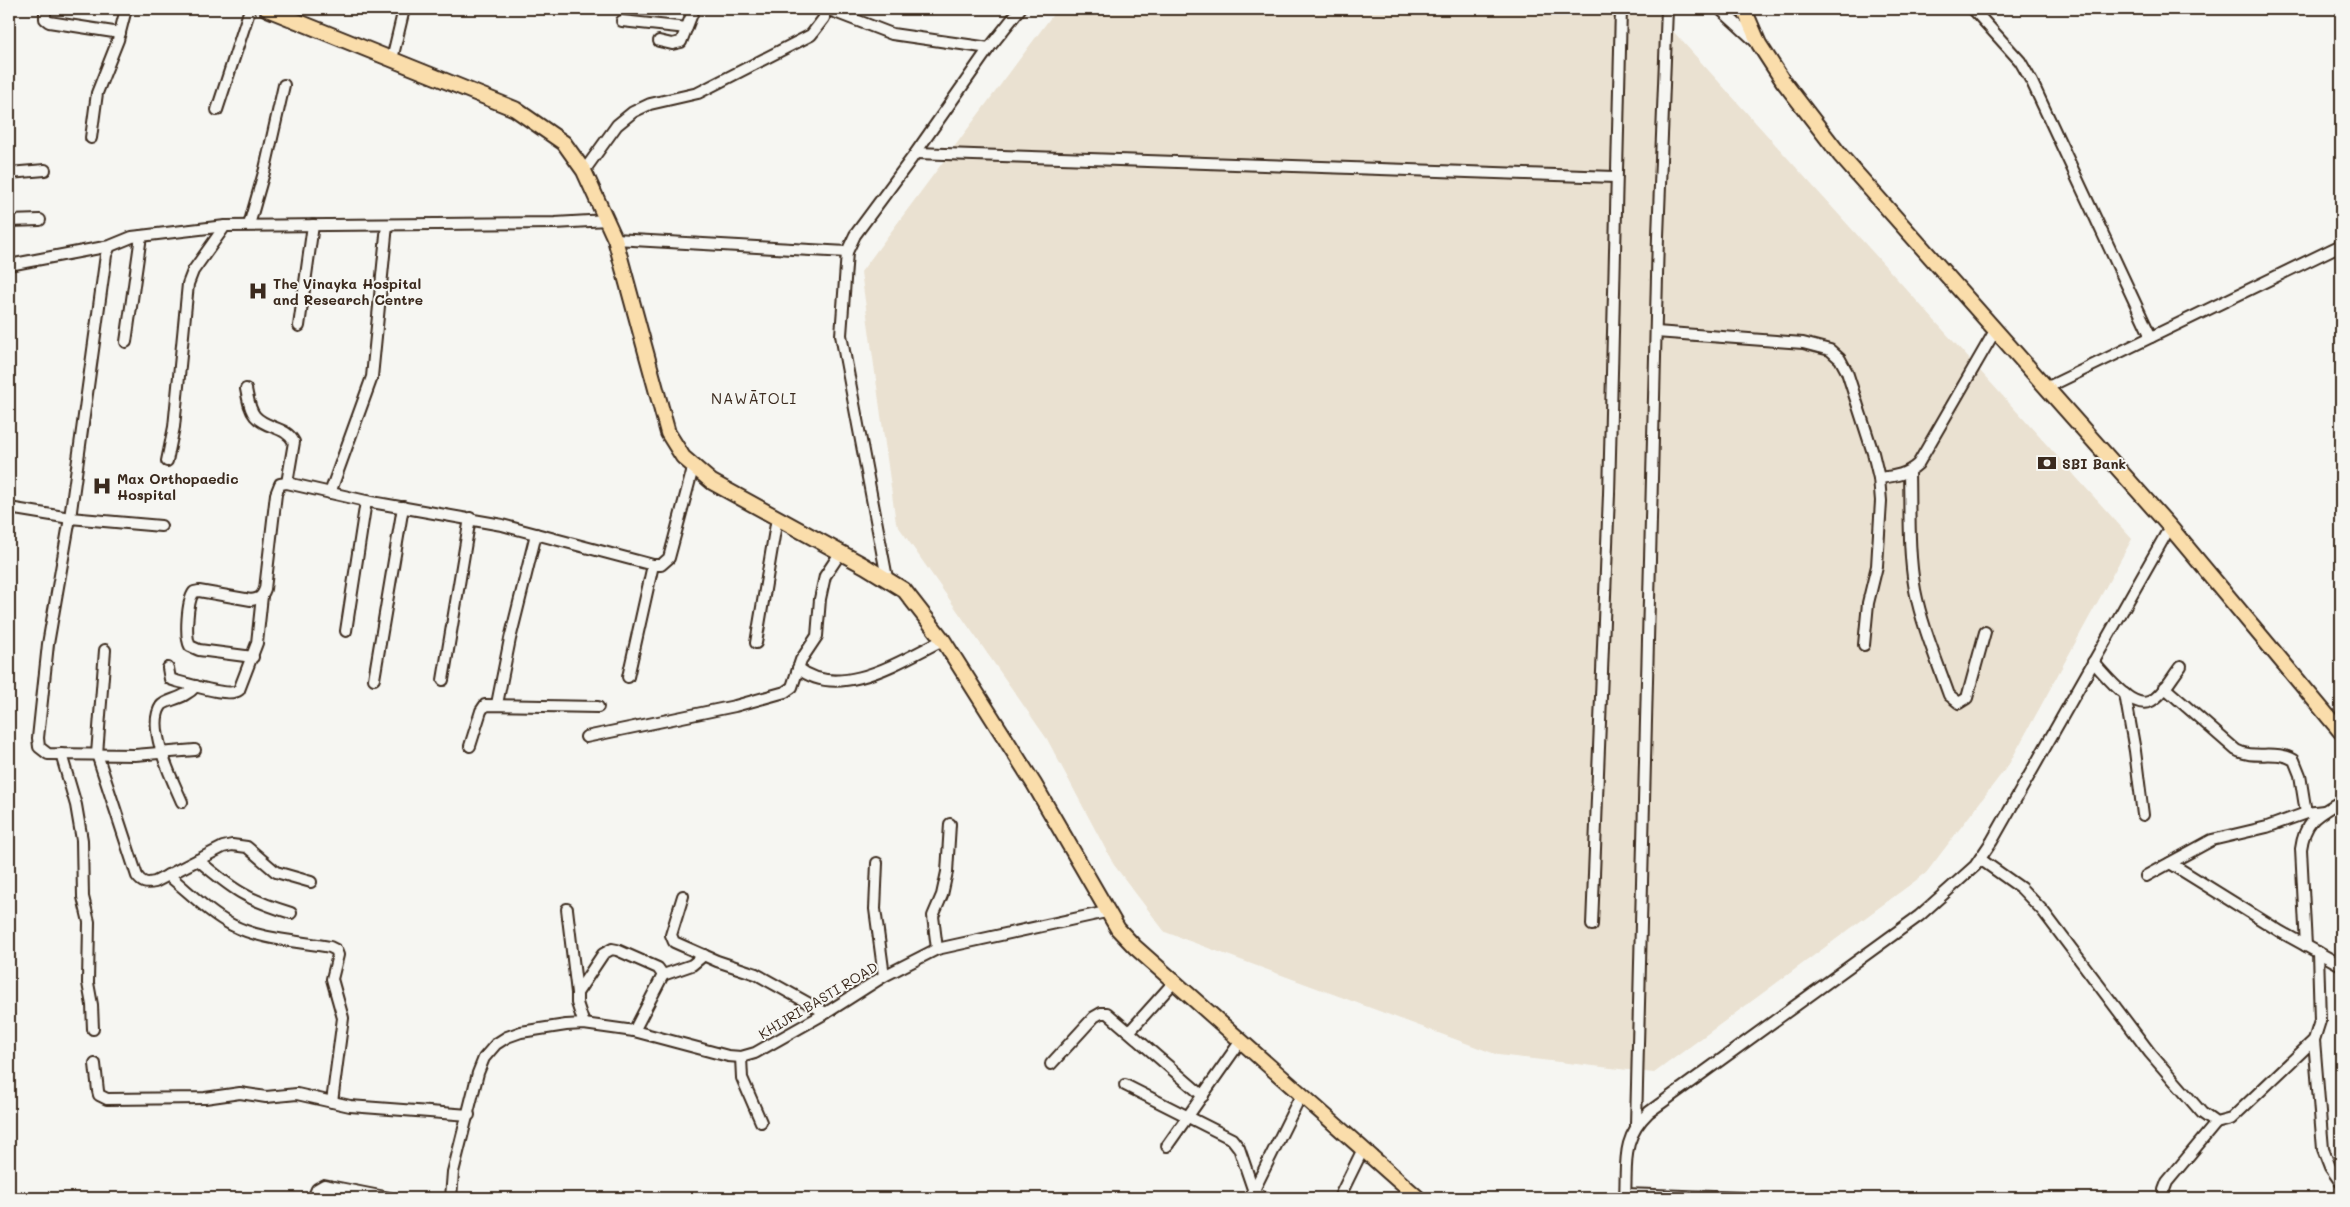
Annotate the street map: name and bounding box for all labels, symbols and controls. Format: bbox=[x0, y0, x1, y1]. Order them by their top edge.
place label: The Vinayka Hospital and Research Centre bbox=[273, 274, 423, 309]
hospital icon: The Vinayka Hospital and Research Centre bbox=[247, 280, 269, 302]
district label: NAWĀTOLI bbox=[711, 388, 797, 408]
bank icon: SBI Bank bbox=[2036, 452, 2058, 474]
place label: SBI Bank bbox=[2062, 454, 2126, 473]
place label: Max Orthopaedic Hospital bbox=[117, 469, 239, 504]
hospital icon: Max Orthopaedic Hospital bbox=[91, 475, 113, 497]
street label: KHIJRI BASTI ROAD bbox=[755, 957, 881, 1043]

